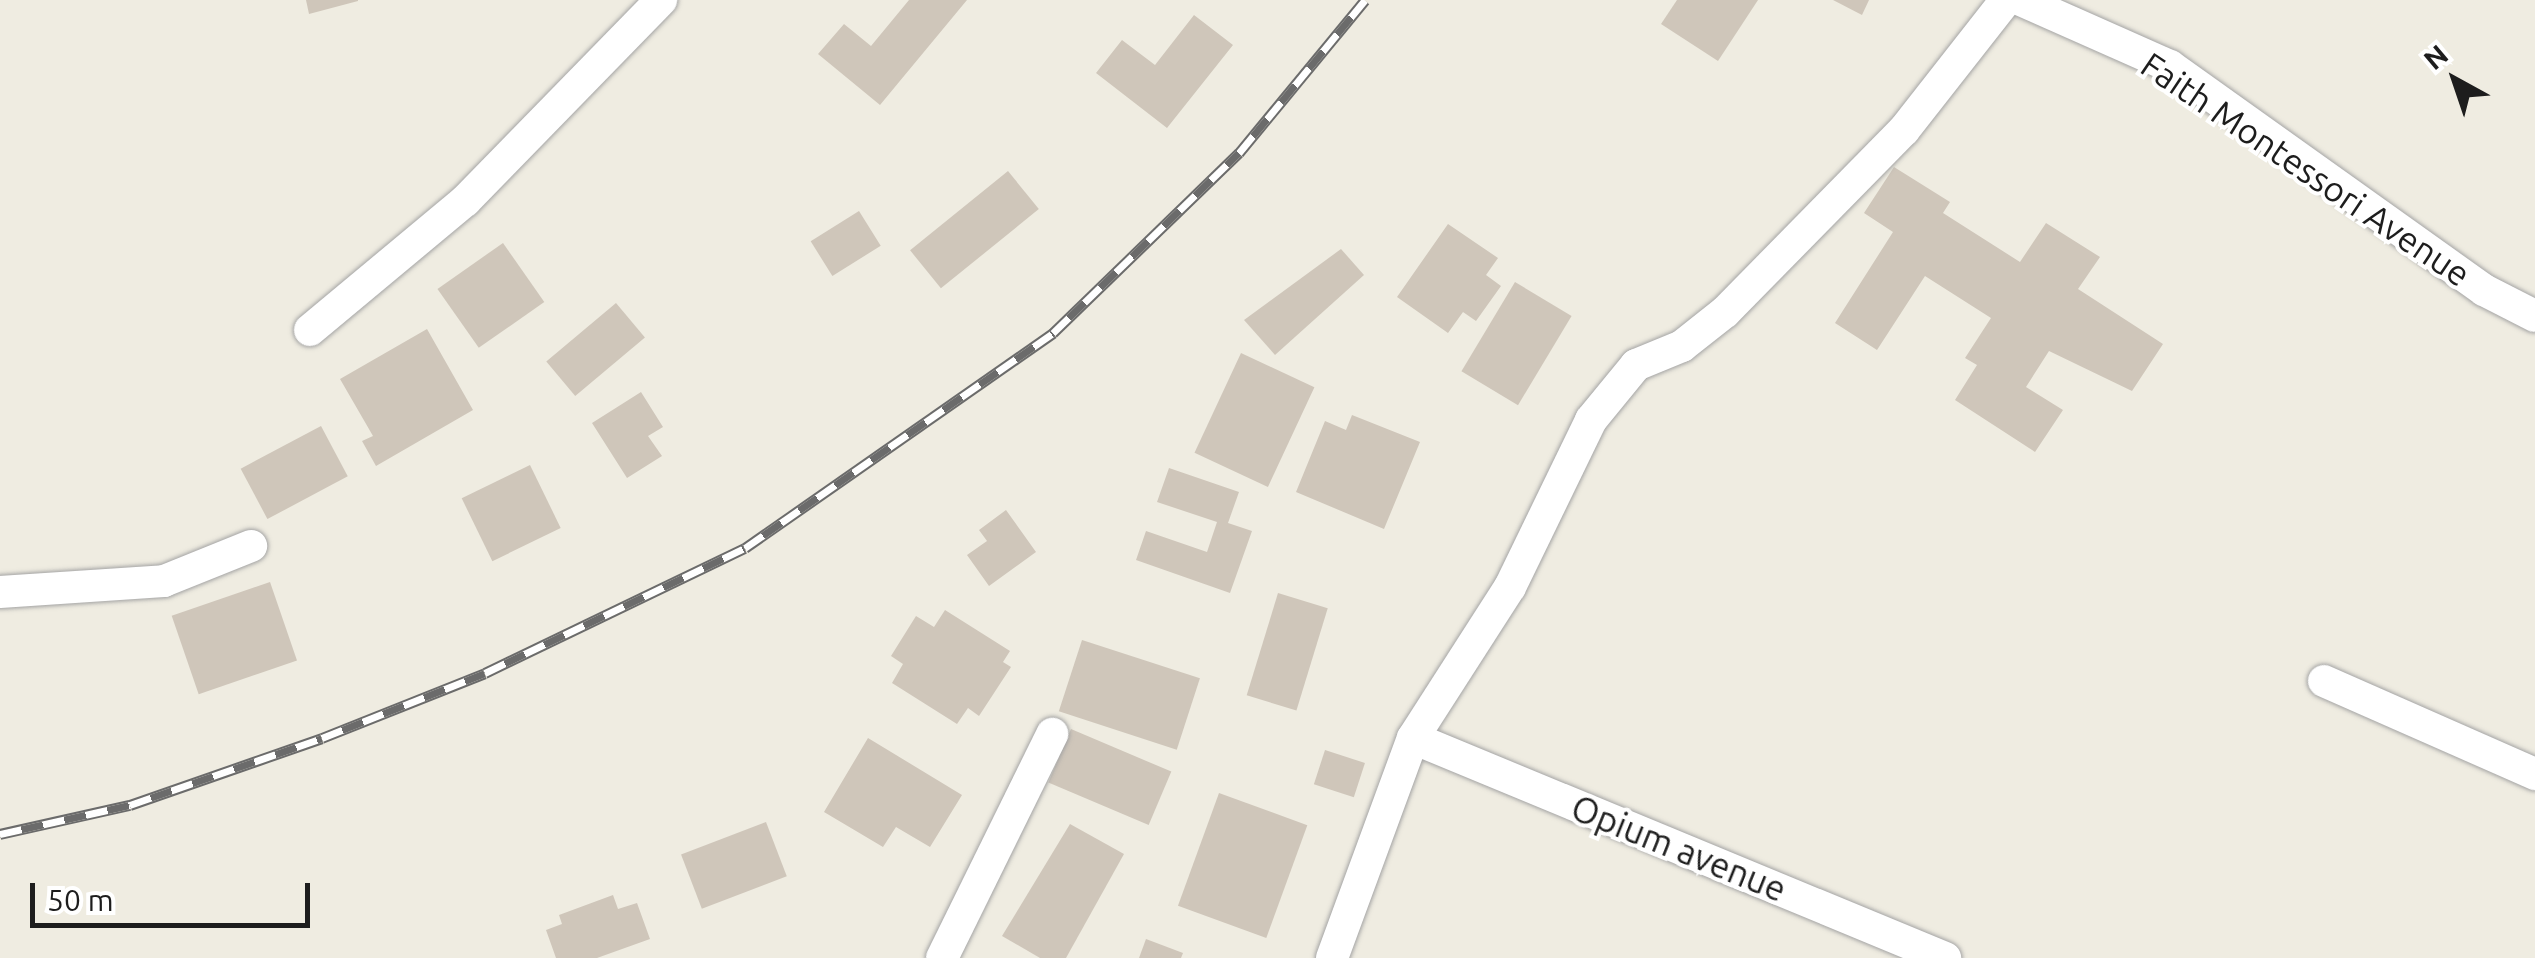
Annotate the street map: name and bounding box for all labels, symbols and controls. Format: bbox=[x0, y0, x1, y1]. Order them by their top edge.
north arrow bbox=[2405, 30, 2505, 130]
text: N bbox=[2417, 38, 2453, 75]
street label: Faith Montessori Avenue bbox=[2134, 43, 2478, 295]
street label: Opium avenue bbox=[1565, 786, 1793, 910]
scale bar bbox=[35, 863, 315, 925]
text: 50 m bbox=[47, 883, 114, 917]

